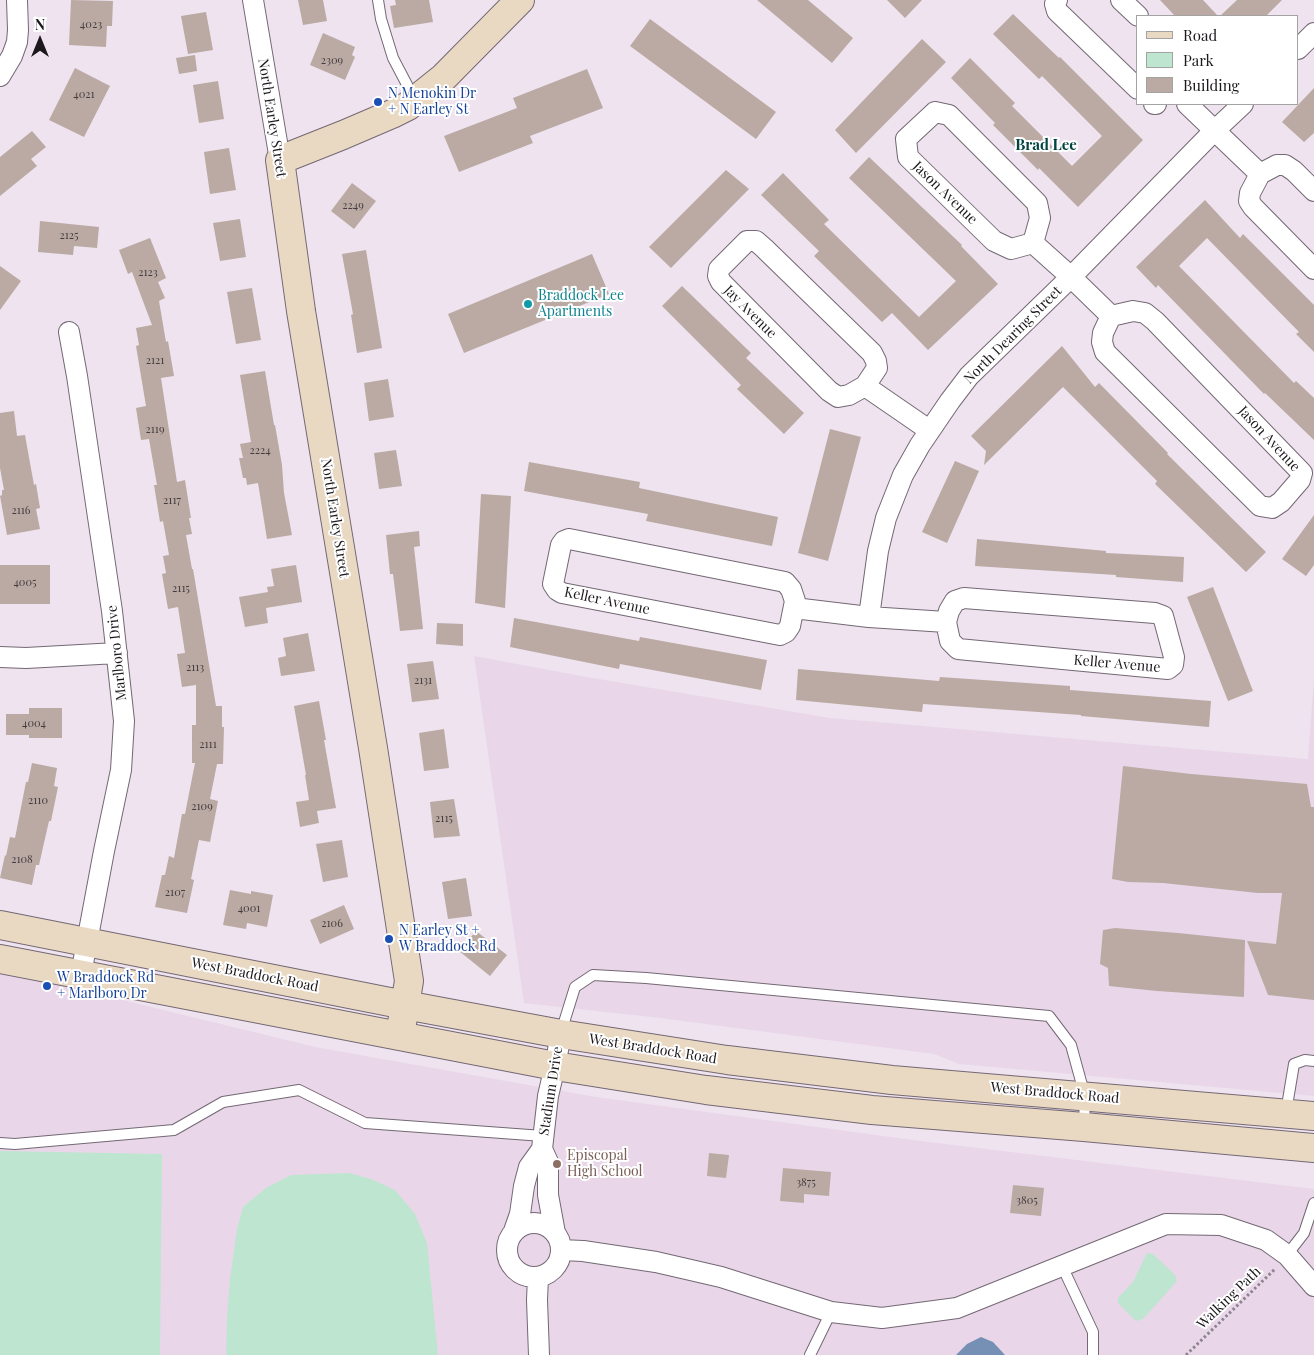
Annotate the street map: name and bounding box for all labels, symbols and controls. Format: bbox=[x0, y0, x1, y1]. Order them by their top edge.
north arrow bbox=[15, 15, 65, 65]
text: N bbox=[35, 15, 45, 34]
legend bbox=[1136, 15, 1299, 105]
house number: 4023 bbox=[80, 18, 102, 32]
text: Road bbox=[1183, 25, 1217, 45]
text: Park bbox=[1183, 50, 1214, 70]
house number: 2309 bbox=[321, 54, 343, 68]
street label: North Earley Street bbox=[254, 57, 290, 179]
text: Building bbox=[1183, 75, 1239, 95]
place label: N Menokin Dr + N Earley St bbox=[388, 86, 476, 118]
house number: 4021 bbox=[73, 88, 95, 102]
marker: N Menokin Dr + N Earley St bbox=[372, 96, 384, 108]
district label: Brad Lee bbox=[1015, 136, 1077, 154]
street label: Jason Avenue bbox=[909, 158, 981, 228]
house number: 2249 bbox=[342, 199, 364, 213]
house number: 2125 bbox=[59, 229, 79, 243]
house number: 2123 bbox=[138, 266, 158, 280]
street label: Jay Avenue bbox=[720, 282, 780, 342]
street label: North Dearing Street bbox=[961, 283, 1065, 387]
place label: Braddock Lee Apartments bbox=[538, 288, 624, 321]
marker: Braddock Lee Apartments bbox=[522, 298, 534, 310]
house number: 2121 bbox=[146, 354, 164, 368]
street label: Jason Avenue bbox=[1234, 403, 1304, 475]
house number: 2119 bbox=[145, 423, 165, 437]
house number: 2224 bbox=[249, 444, 271, 458]
street label: North Earley Street bbox=[317, 457, 353, 579]
house number: 2117 bbox=[163, 494, 181, 508]
house number: 2116 bbox=[11, 504, 31, 518]
house number: 4005 bbox=[13, 576, 37, 590]
house number: 2115 bbox=[172, 582, 190, 596]
street label: Keller Avenue bbox=[563, 584, 651, 618]
street label: Marlboro Drive bbox=[104, 604, 130, 702]
street label: Keller Avenue bbox=[1073, 652, 1161, 676]
house number: 2113 bbox=[186, 661, 204, 675]
house number: 2131 bbox=[414, 674, 432, 688]
house number: 4004 bbox=[22, 717, 46, 731]
house number: 2111 bbox=[199, 738, 217, 752]
house number: 2110 bbox=[28, 794, 48, 808]
house number: 2109 bbox=[191, 800, 213, 814]
house number: 2115 bbox=[435, 812, 453, 826]
house number: 2108 bbox=[11, 853, 33, 867]
house number: 2107 bbox=[165, 886, 185, 900]
house number: 4001 bbox=[238, 902, 260, 916]
house number: 2106 bbox=[321, 917, 343, 931]
place label: N Earley St + W Braddock Rd bbox=[399, 923, 496, 956]
marker: N Earley St + W Braddock Rd bbox=[383, 933, 395, 945]
street label: West Braddock Road bbox=[190, 954, 320, 996]
place label: W Braddock Rd + Marlboro Dr bbox=[57, 970, 154, 1002]
marker: W Braddock Rd + Marlboro Dr bbox=[41, 980, 53, 992]
street label: West Braddock Road bbox=[588, 1031, 718, 1067]
street label: Stadium Drive bbox=[536, 1045, 566, 1137]
street label: West Braddock Road bbox=[990, 1079, 1120, 1107]
place label: Episcopal High School bbox=[567, 1148, 643, 1180]
marker: Episcopal High School bbox=[551, 1158, 563, 1170]
house number: 3875 bbox=[796, 1176, 816, 1190]
house number: 3805 bbox=[1016, 1194, 1038, 1208]
street label: Walking Path bbox=[1194, 1263, 1264, 1333]

